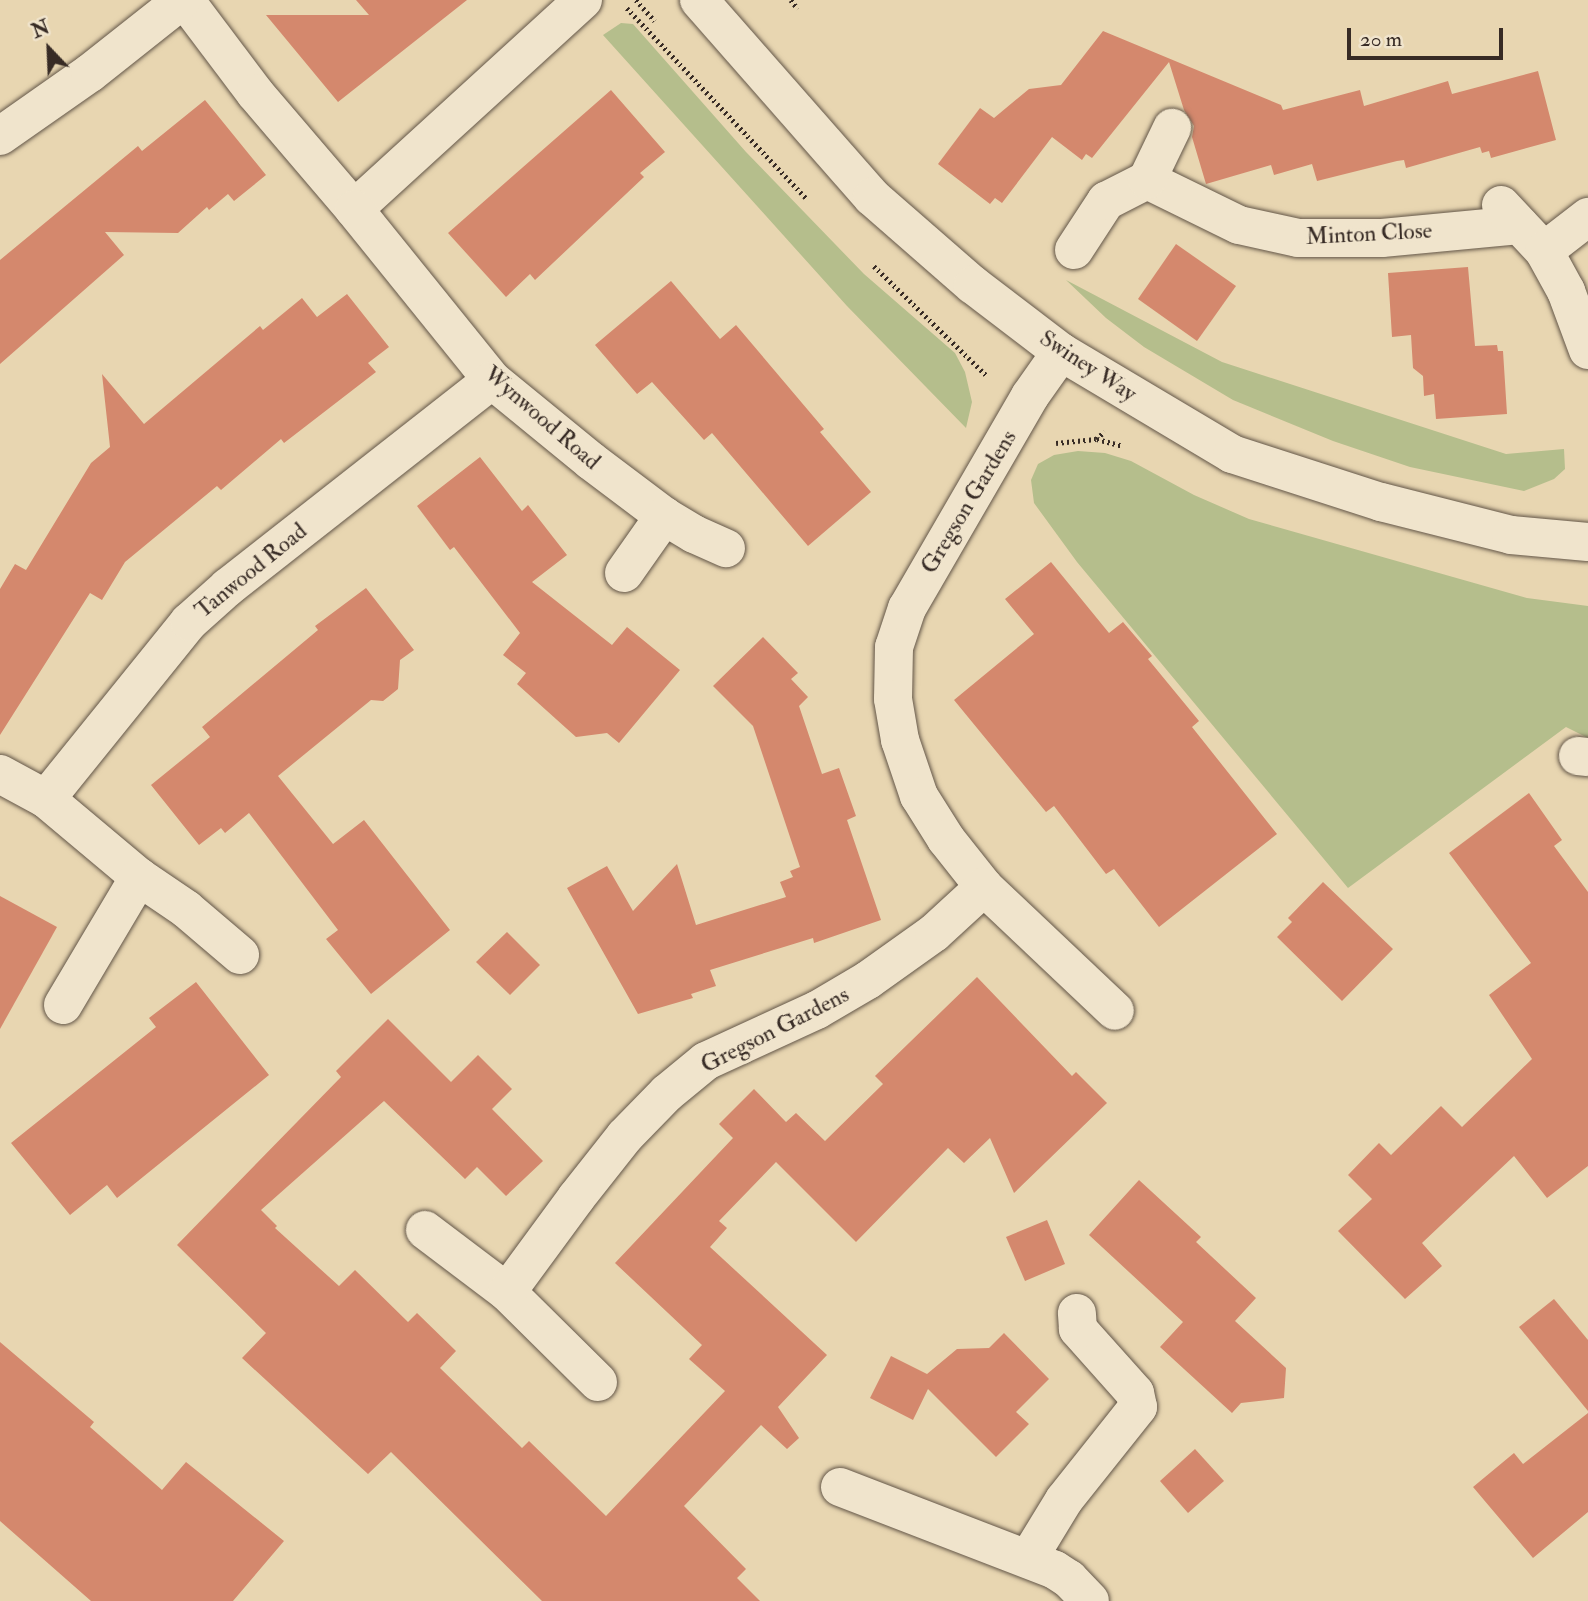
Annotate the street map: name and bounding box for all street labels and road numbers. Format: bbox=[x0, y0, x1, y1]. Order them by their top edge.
street label: Minton Close bbox=[1305, 217, 1433, 251]
street label: Swiney Way bbox=[1034, 324, 1142, 408]
street label: Wynwood Road bbox=[478, 360, 606, 476]
street label: Gregson Gardens bbox=[915, 425, 1023, 579]
street label: Tanwood Road bbox=[189, 517, 313, 625]
street label: Gregson Gardens bbox=[696, 981, 854, 1079]

